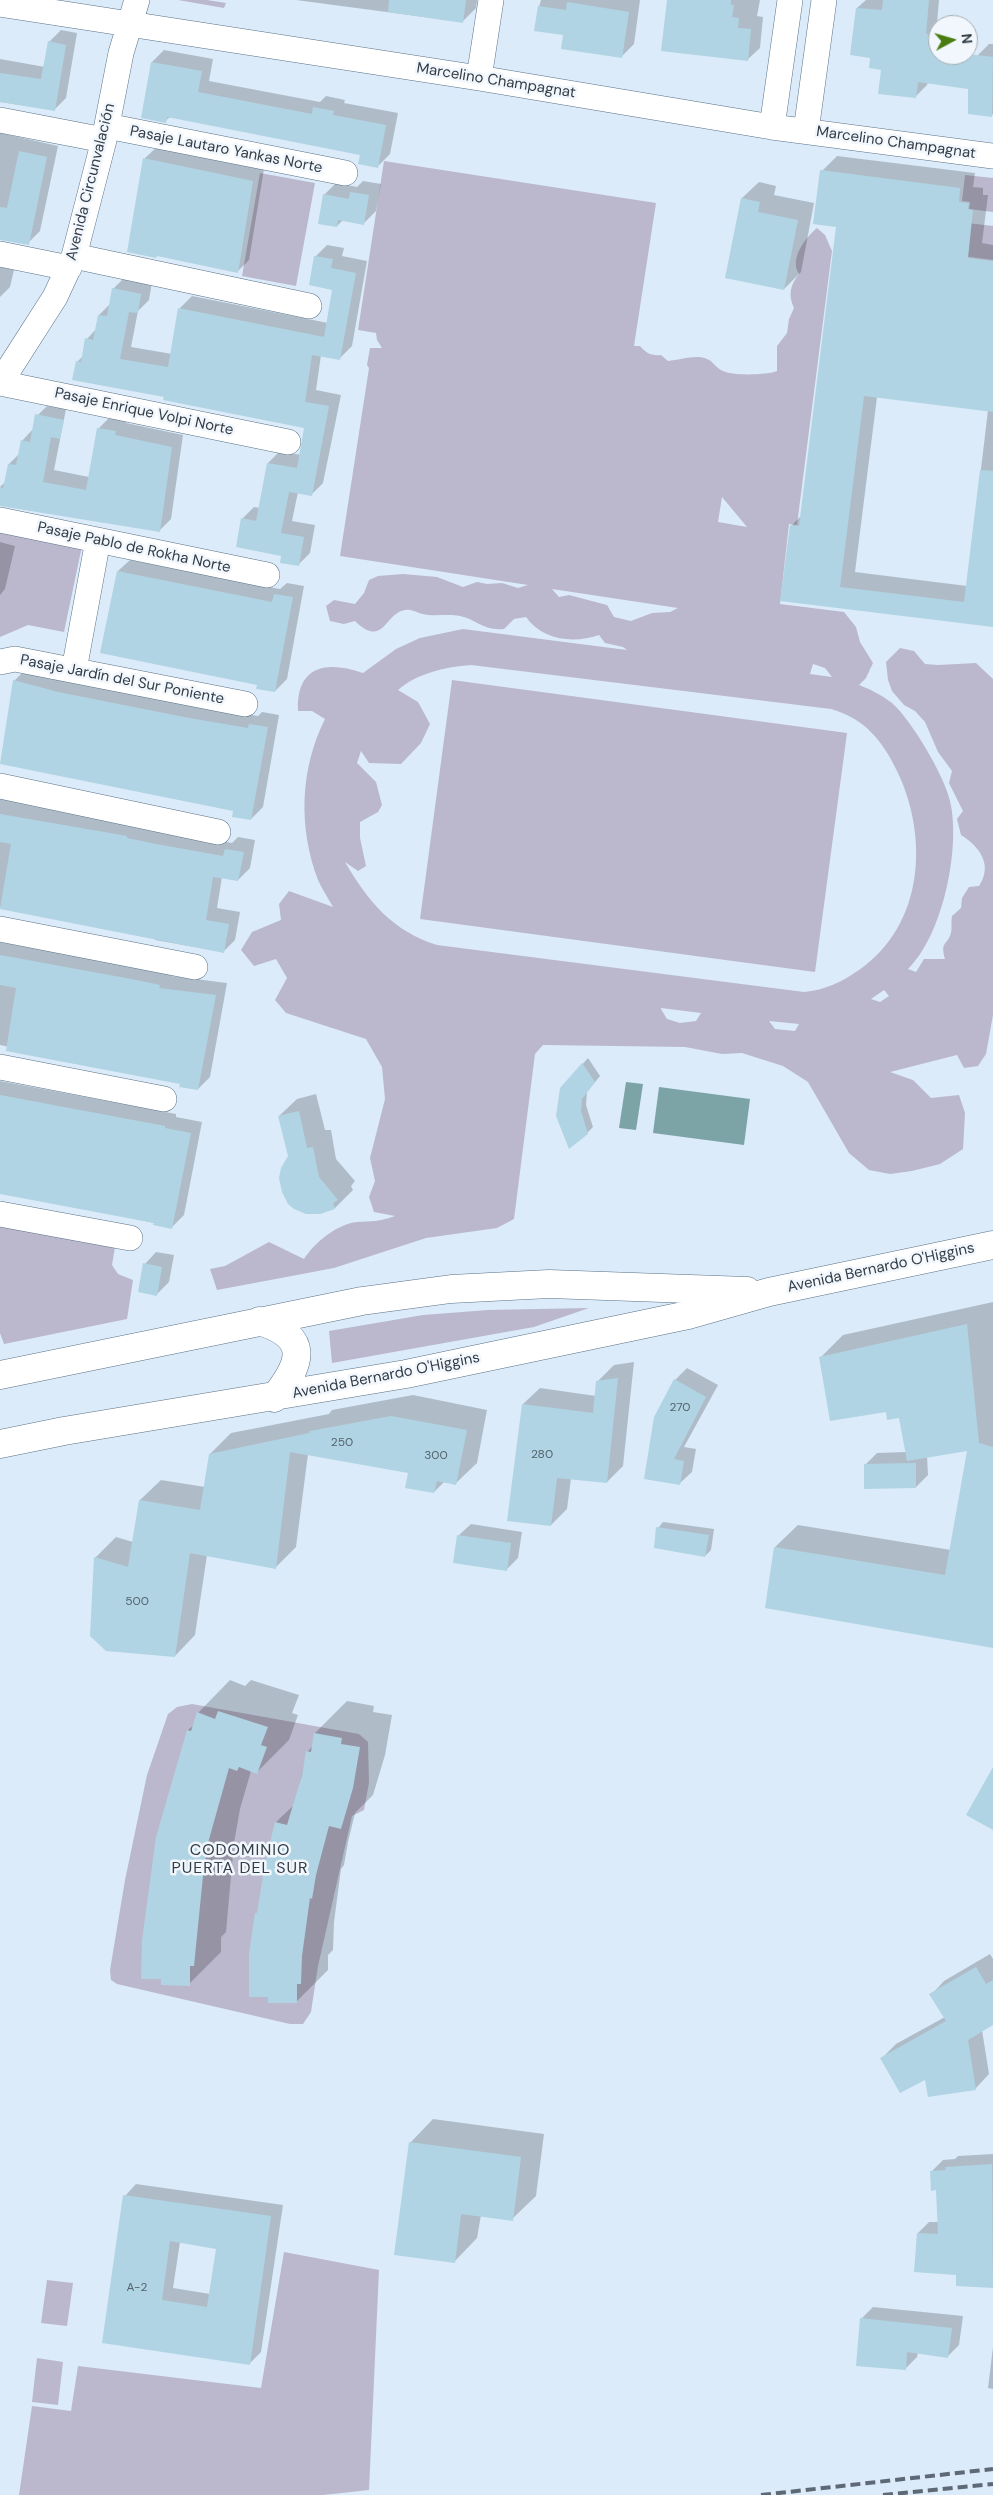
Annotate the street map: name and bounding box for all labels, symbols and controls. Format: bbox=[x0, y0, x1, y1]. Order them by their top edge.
north arrow bbox=[928, 15, 978, 65]
text: N bbox=[957, 33, 976, 45]
street label: Marcelino Champagnat bbox=[415, 60, 577, 102]
street label: Avenida Circunvalación bbox=[63, 102, 119, 262]
street label: Pasaje Lautaro Yankas Norte bbox=[128, 122, 324, 178]
street label: Marcelino Champagnat bbox=[815, 123, 977, 163]
street label: Pasaje Enrique Volpi Norte bbox=[53, 384, 235, 440]
street label: Pasaje Pablo de Rokha Norte bbox=[36, 519, 232, 577]
street label: Pasaje Jardín del Sur Poniente bbox=[18, 651, 226, 709]
street label: Avenida Bernardo O'Higgins bbox=[786, 1239, 976, 1297]
street label: Avenida Bernardo O'Higgins bbox=[291, 1349, 481, 1403]
house number: 270 bbox=[669, 1401, 691, 1415]
house number: 250 bbox=[331, 1436, 353, 1450]
house number: 280 bbox=[531, 1448, 553, 1462]
house number: 300 bbox=[424, 1449, 448, 1463]
house number: 500 bbox=[125, 1595, 149, 1609]
district label: CODOMINIO PUERTA DEL SUR bbox=[170, 1841, 310, 1879]
house number: A-2 bbox=[126, 2281, 148, 2295]

